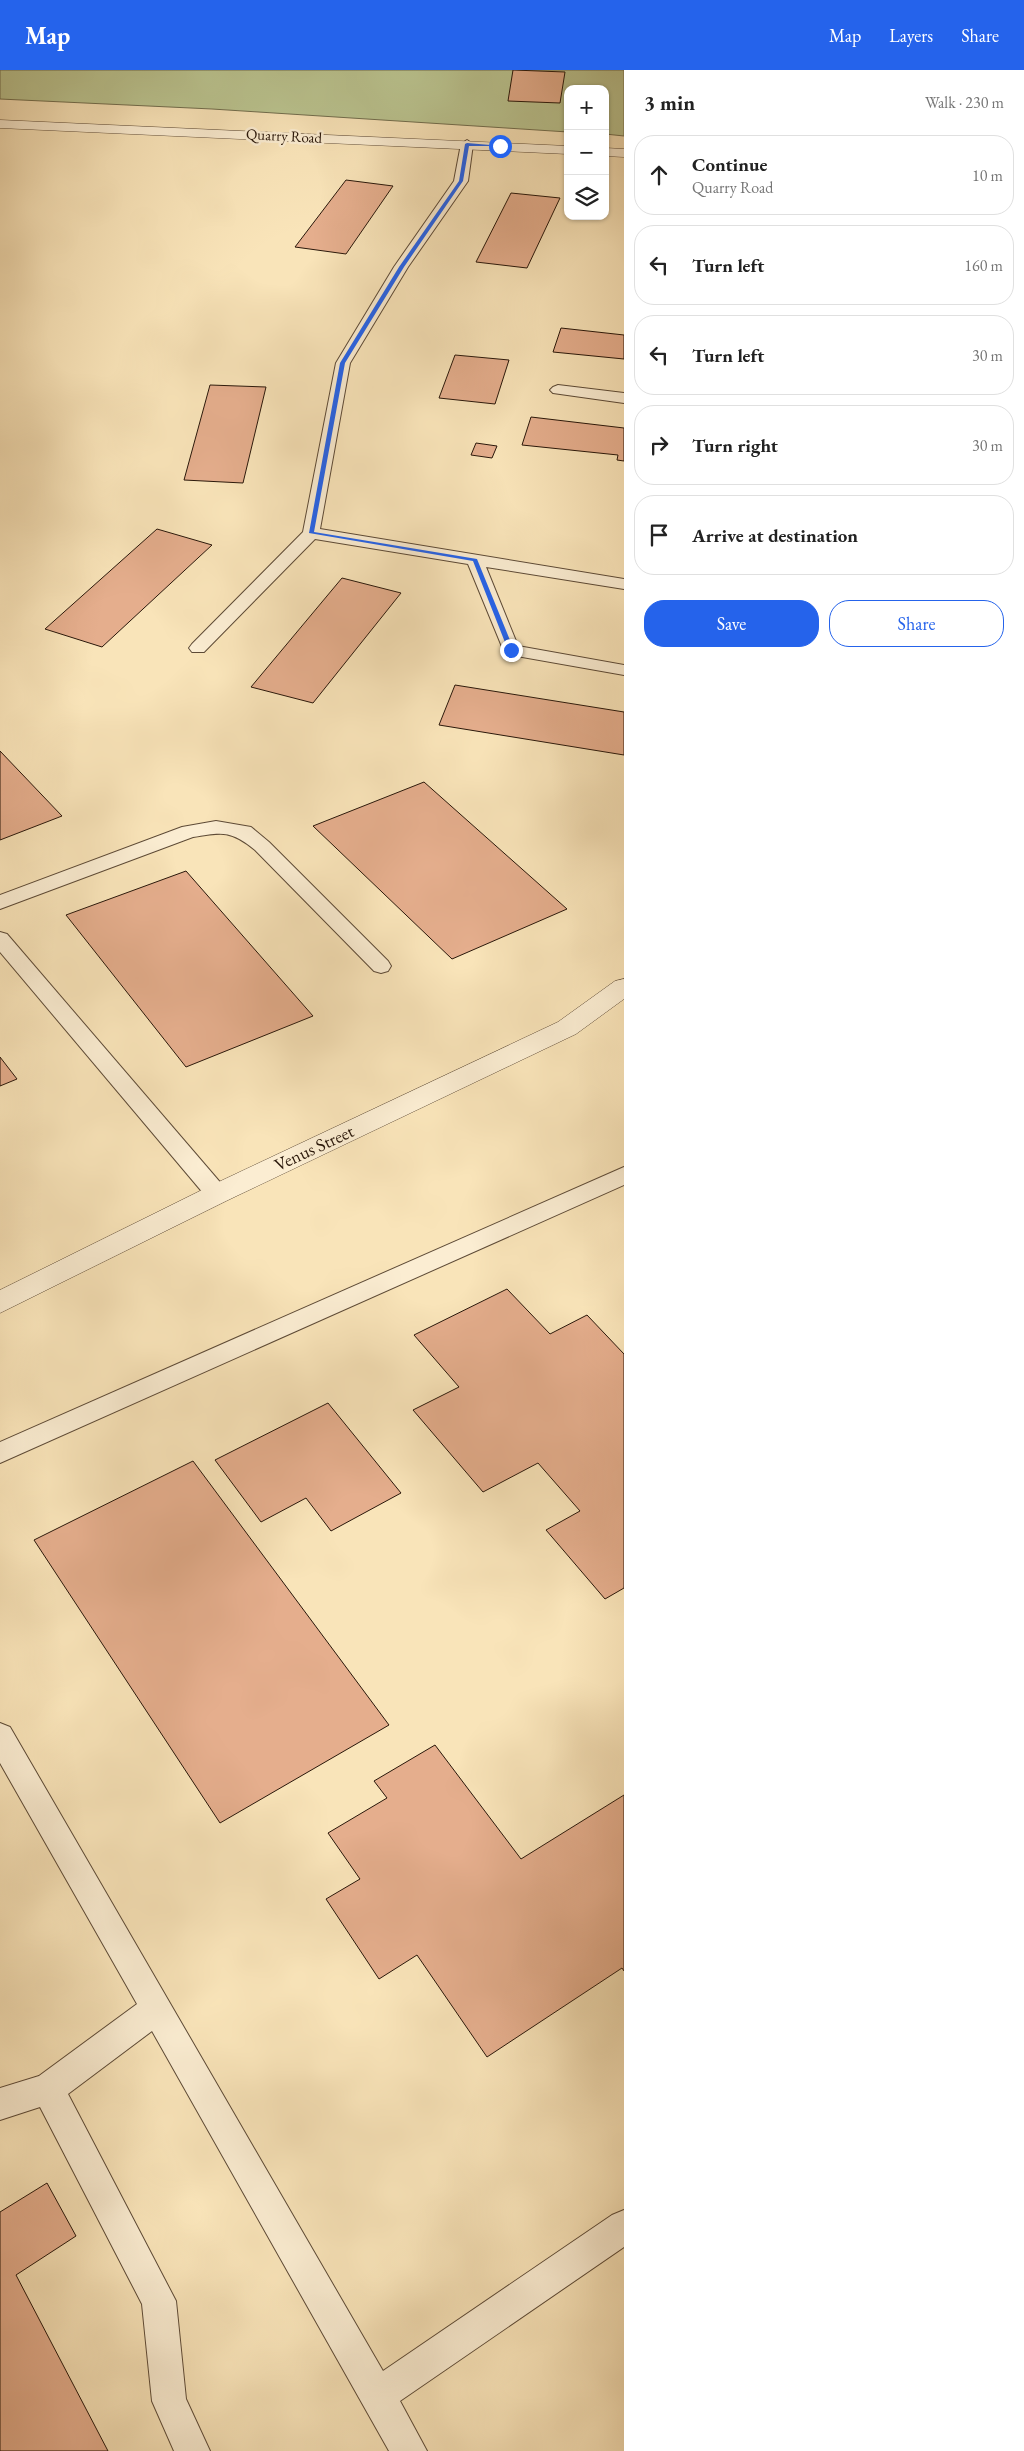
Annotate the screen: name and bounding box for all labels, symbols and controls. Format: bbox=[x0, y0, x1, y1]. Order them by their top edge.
text: Map bbox=[25, 20, 70, 51]
text: Map bbox=[829, 24, 861, 47]
text: Layers bbox=[889, 24, 933, 47]
text: Share bbox=[961, 24, 999, 47]
map controls bbox=[564, 85, 609, 220]
button: + bbox=[564, 85, 609, 130]
text: 3 min bbox=[644, 89, 695, 116]
text: Walk · 230 m bbox=[925, 92, 1004, 113]
street label: Quarry Road bbox=[245, 124, 323, 147]
button: − bbox=[564, 130, 609, 175]
route start bbox=[489, 135, 512, 158]
text: Continue bbox=[692, 152, 767, 177]
icon: ahead bbox=[645, 161, 673, 189]
text: 10 m bbox=[972, 165, 1003, 186]
button: layers bbox=[564, 175, 609, 220]
text: Quarry Road bbox=[692, 177, 773, 198]
icon: left bbox=[645, 251, 673, 279]
text: Turn left bbox=[692, 253, 764, 278]
text: 160 m bbox=[964, 255, 1003, 276]
icon: left bbox=[645, 341, 673, 369]
text: Turn left bbox=[692, 343, 764, 368]
text: 30 m bbox=[972, 345, 1003, 366]
icon: right bbox=[645, 431, 673, 459]
text: Turn right bbox=[692, 433, 778, 458]
text: 30 m bbox=[972, 435, 1003, 456]
icon: arrive bbox=[645, 521, 673, 549]
text: Arrive at destination bbox=[692, 523, 858, 548]
button: Save bbox=[644, 600, 819, 647]
button: Share bbox=[829, 600, 1004, 647]
route end bbox=[500, 639, 523, 662]
street label: Venus Street bbox=[270, 1119, 358, 1176]

